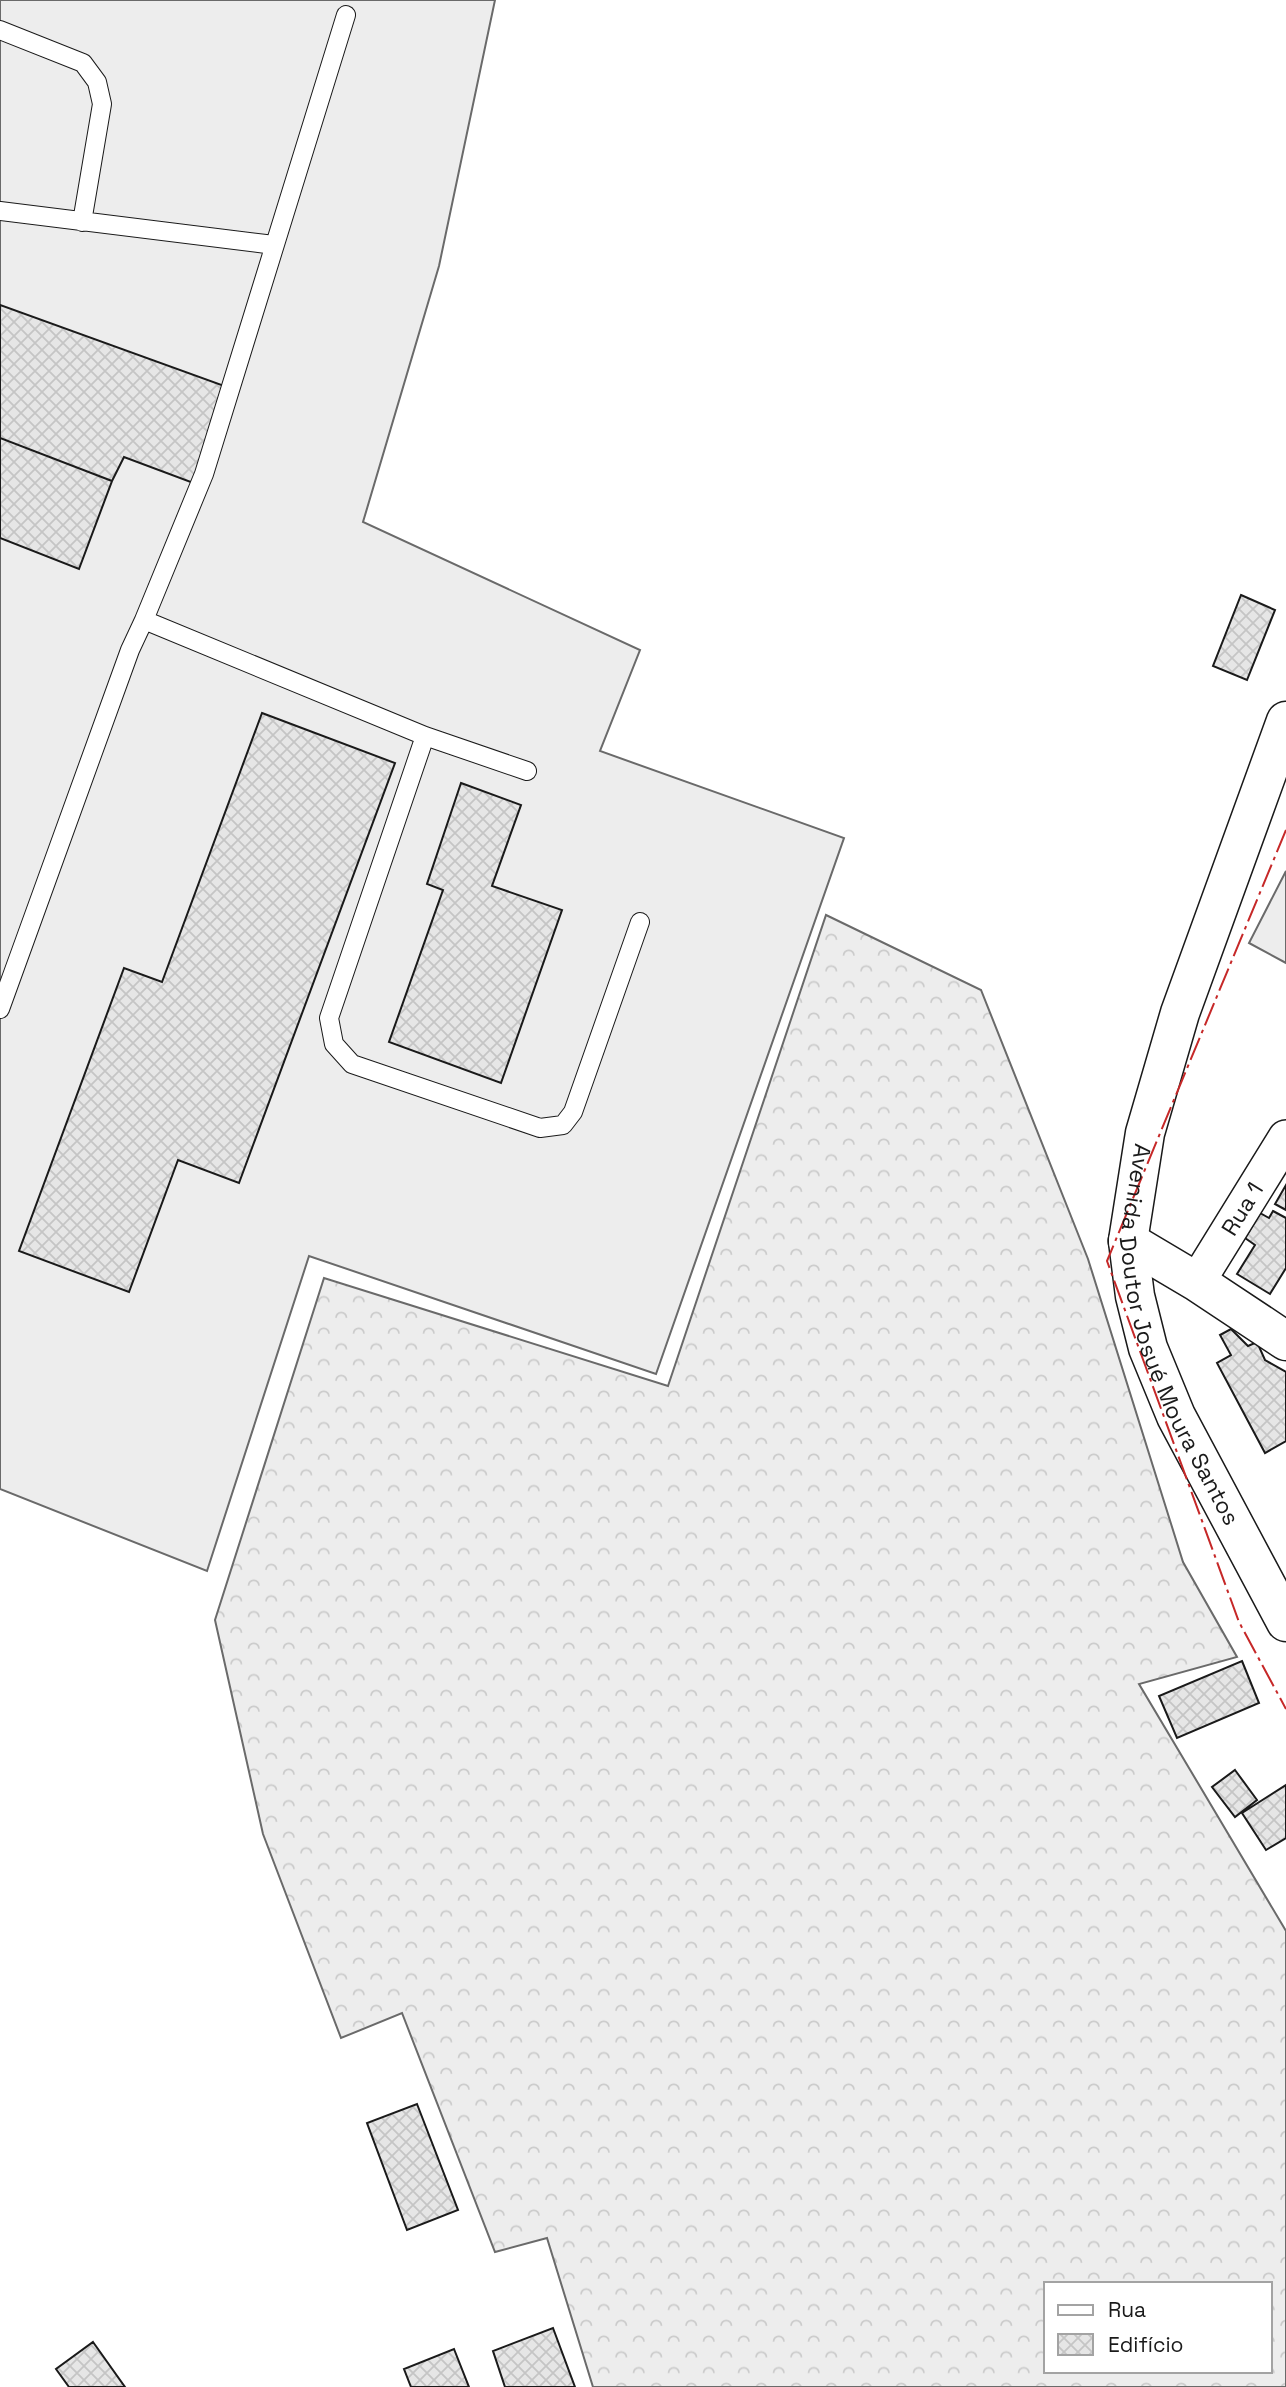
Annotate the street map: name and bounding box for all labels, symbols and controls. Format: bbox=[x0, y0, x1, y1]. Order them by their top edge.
street label: Avenida Doutor Josué Moura Santos bbox=[1113, 1142, 1246, 1530]
street label: Rua 1 bbox=[1214, 1177, 1270, 1241]
legend bbox=[1044, 2282, 1272, 2373]
text: Rua bbox=[1108, 2296, 1146, 2323]
text: Edifício bbox=[1108, 2331, 1184, 2358]

